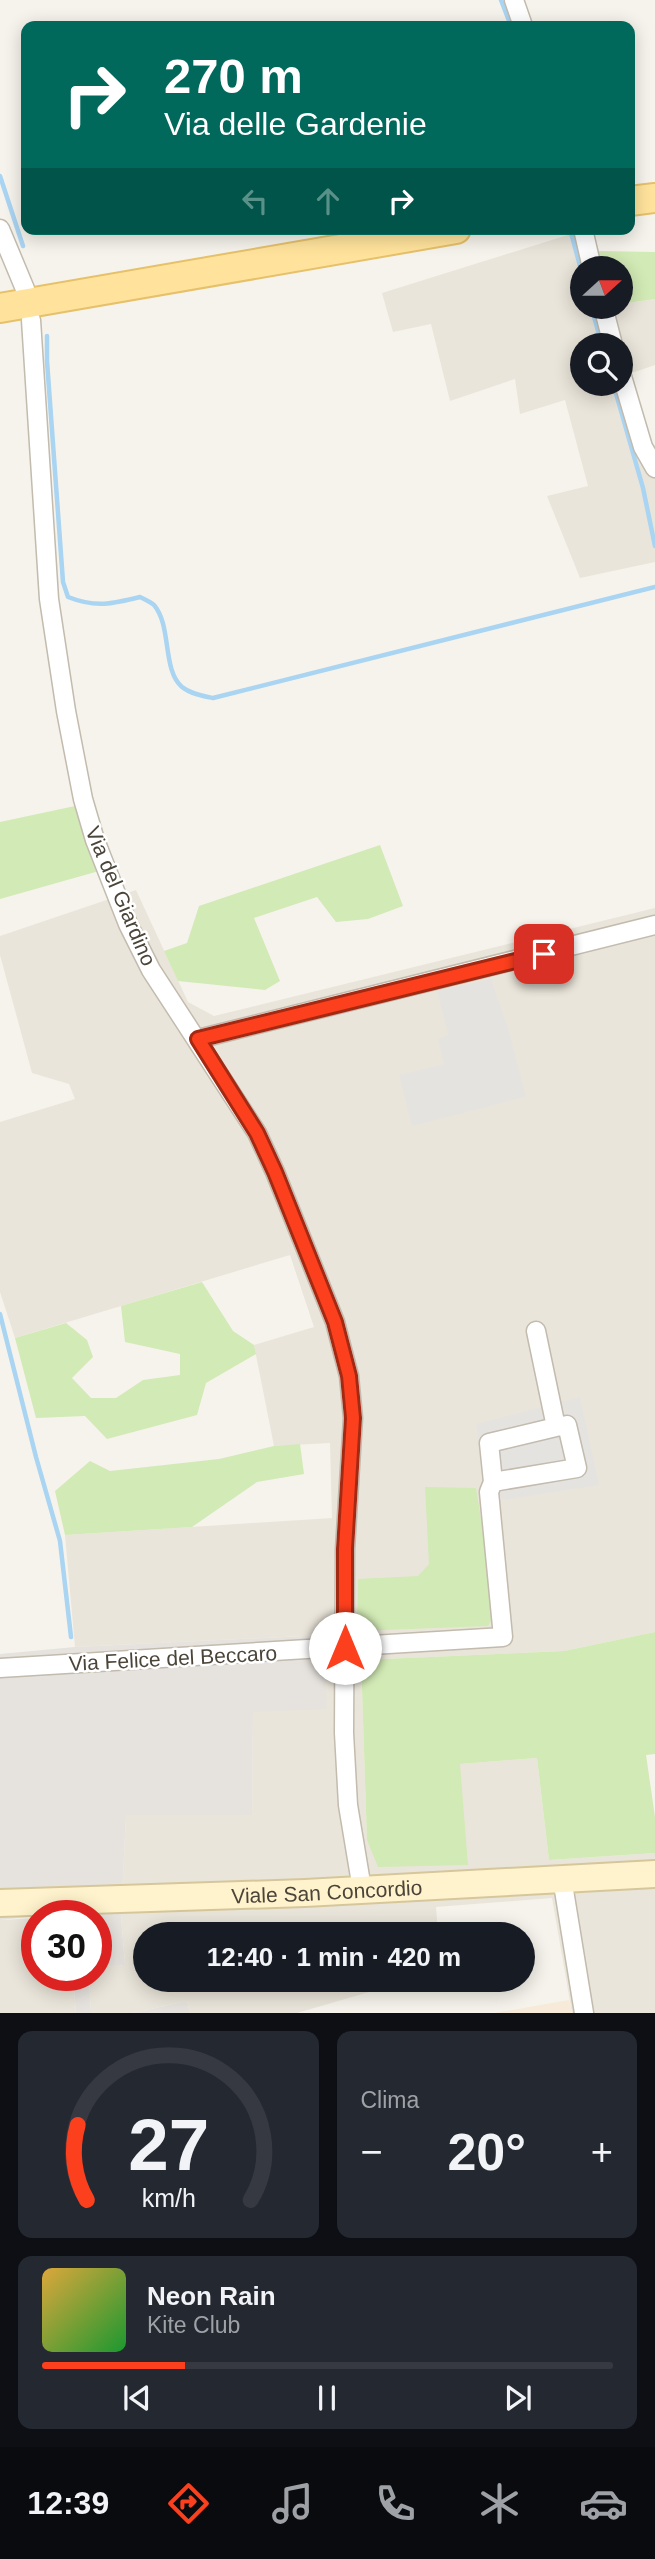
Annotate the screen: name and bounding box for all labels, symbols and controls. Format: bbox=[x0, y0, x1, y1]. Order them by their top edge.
icon: right bbox=[49, 49, 140, 140]
text: 270 m bbox=[164, 49, 303, 103]
text: Via delle Gardenie bbox=[164, 106, 427, 142]
icon: left bbox=[236, 182, 274, 220]
icon: ahead bbox=[309, 182, 347, 220]
icon: right bbox=[382, 182, 420, 220]
north arrow bbox=[570, 256, 634, 318]
map controls bbox=[570, 256, 633, 396]
button: search bbox=[570, 333, 633, 396]
street label: Via del Giardino bbox=[81, 823, 161, 969]
pin bbox=[514, 924, 574, 984]
icon: arrive bbox=[525, 935, 563, 973]
position arrow bbox=[308, 1611, 382, 1685]
street label: Via Felice del Beccaro bbox=[68, 1641, 278, 1675]
street label: Viale San Concordio bbox=[231, 1875, 423, 1907]
speed limit sign: 30 bbox=[21, 1900, 112, 1991]
text: 12:40 · 1 min · 420 m bbox=[207, 1942, 461, 1972]
text: Clima bbox=[361, 2087, 419, 2113]
text: 27 bbox=[128, 2105, 209, 2186]
text: 20° bbox=[447, 2123, 526, 2181]
text: − bbox=[361, 2131, 383, 2173]
text: + bbox=[591, 2131, 613, 2173]
text: km/h bbox=[141, 2184, 195, 2212]
text: Neon Rain bbox=[147, 2281, 276, 2311]
text: Kite Club bbox=[147, 2312, 240, 2338]
icon: previous bbox=[118, 2379, 156, 2417]
icon: pause bbox=[308, 2379, 346, 2417]
icon: next bbox=[499, 2379, 537, 2417]
icon: directions bbox=[164, 2479, 213, 2528]
icon: music bbox=[268, 2479, 317, 2528]
icon: phone bbox=[371, 2479, 420, 2528]
icon: climate bbox=[475, 2479, 524, 2528]
icon: car bbox=[579, 2479, 628, 2528]
text: 12:39 bbox=[27, 2485, 109, 2521]

